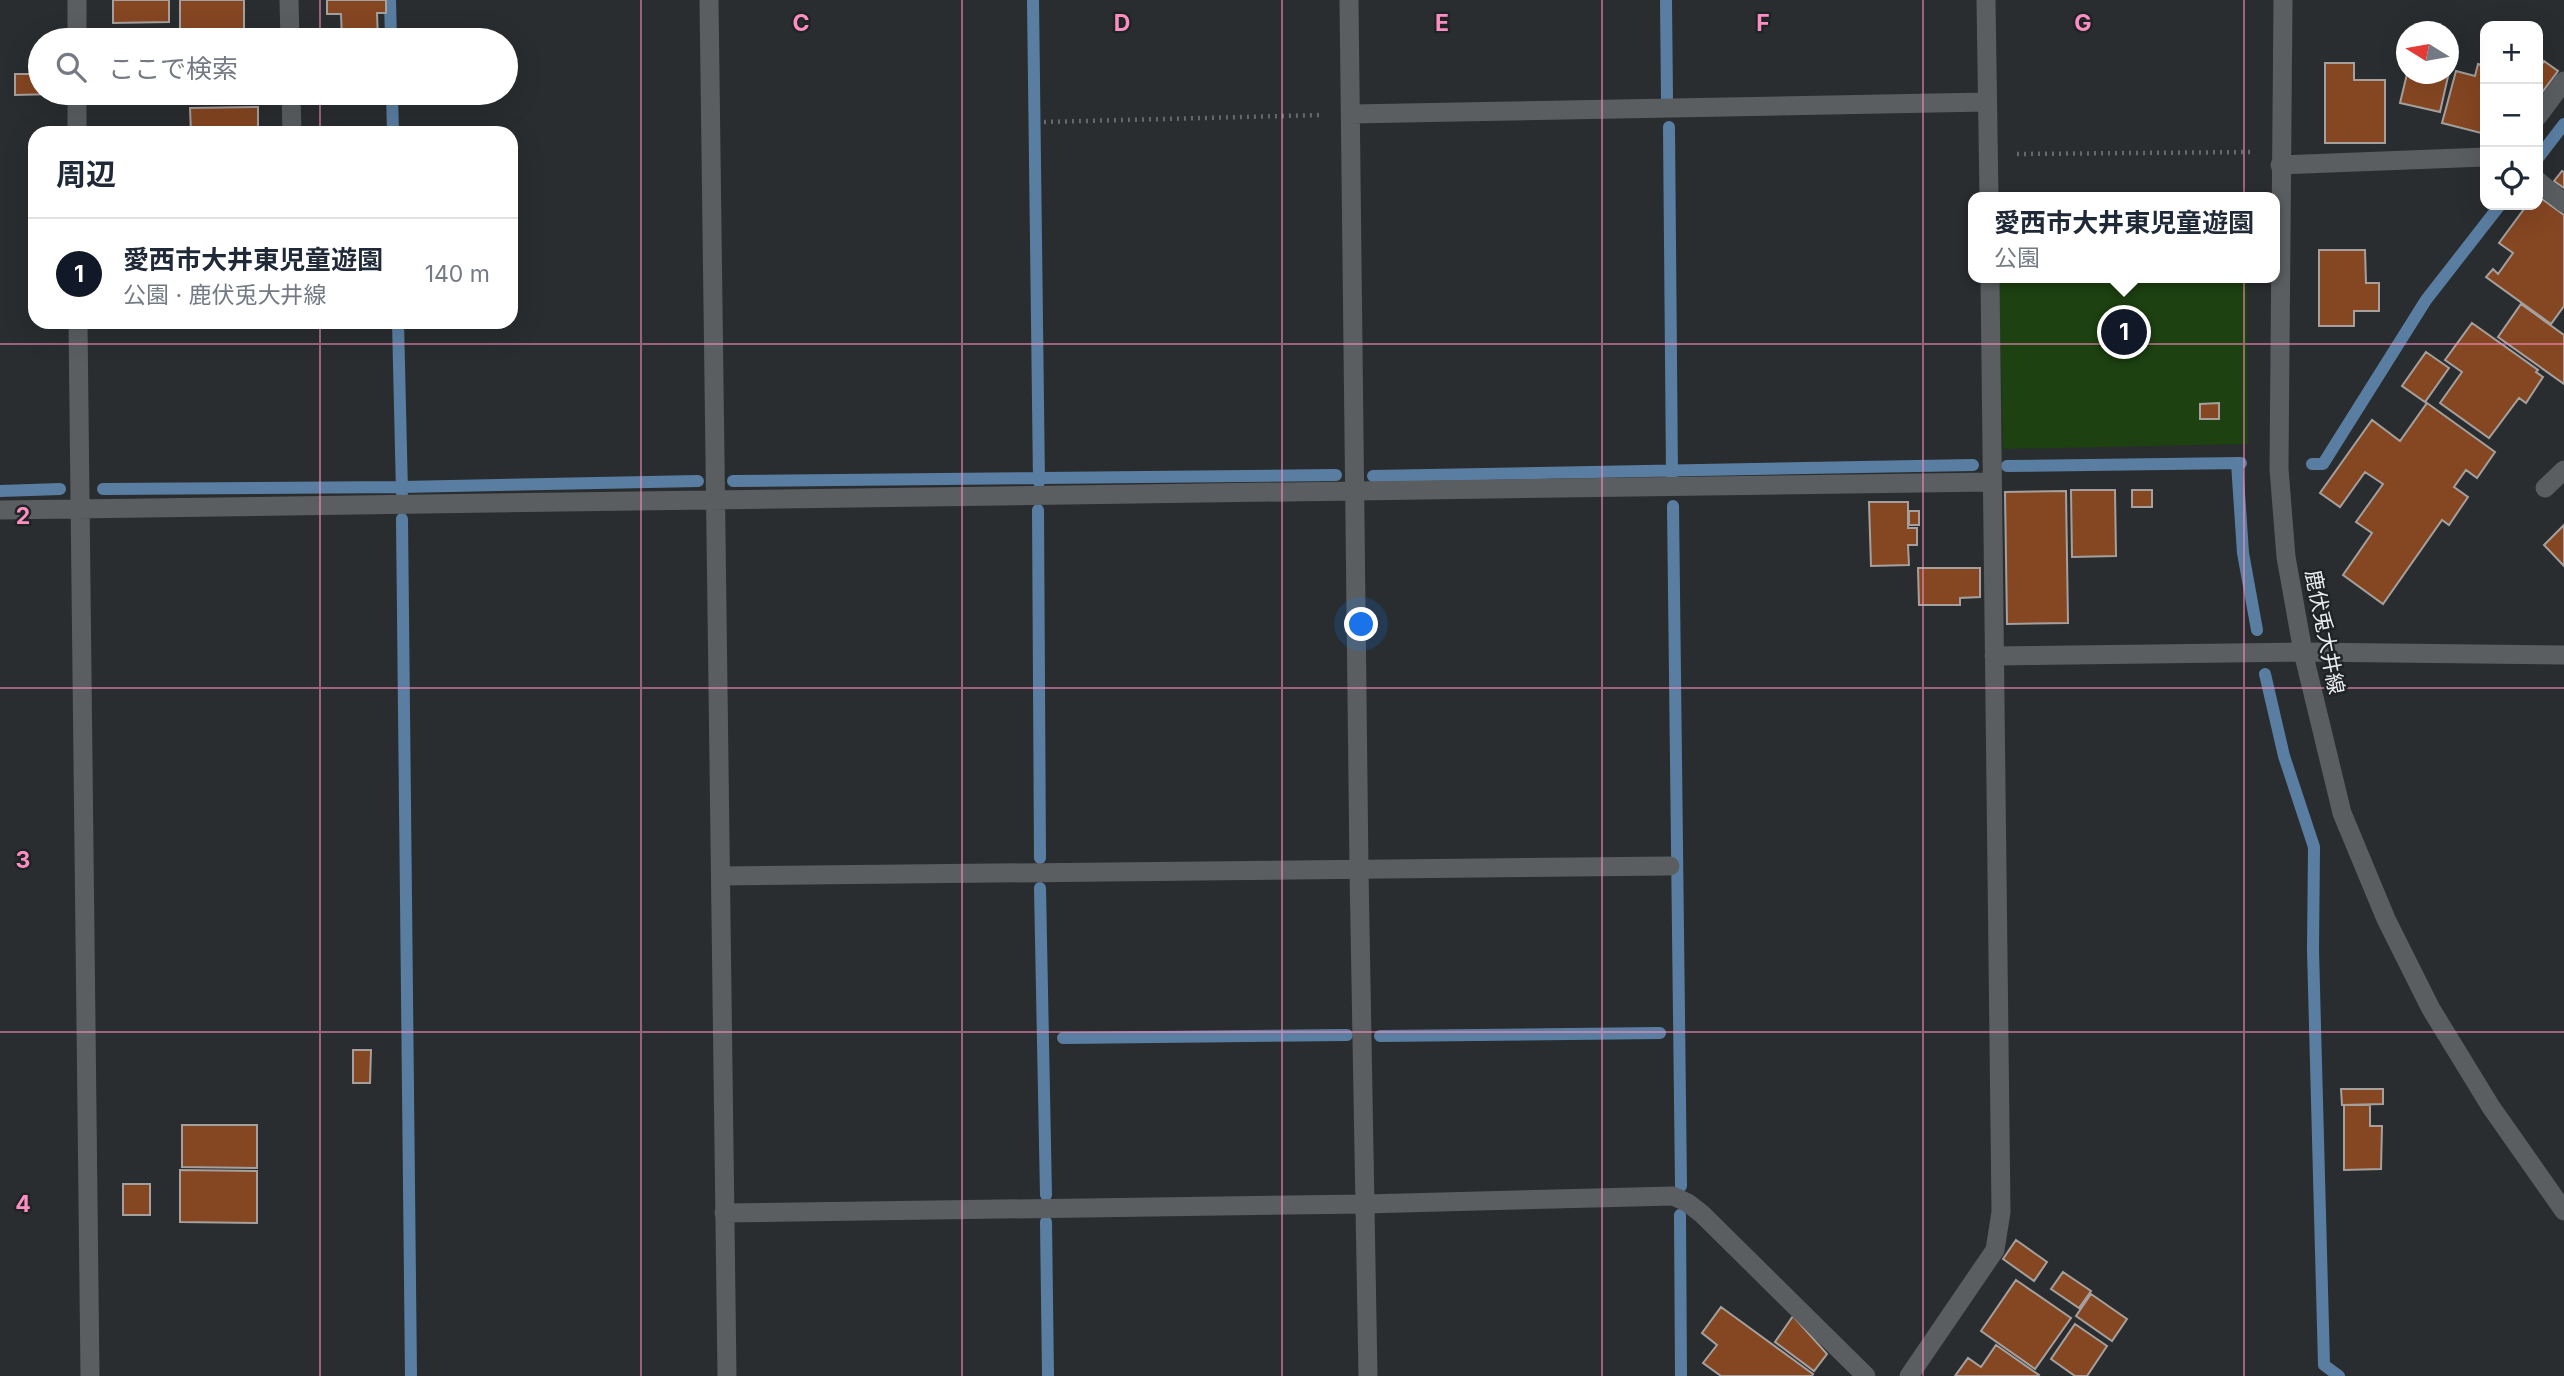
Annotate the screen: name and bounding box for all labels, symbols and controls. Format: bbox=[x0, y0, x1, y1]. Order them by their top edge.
text: C bbox=[792, 9, 810, 37]
text: D bbox=[1114, 9, 1130, 37]
text: E bbox=[1435, 9, 1449, 37]
text: F bbox=[1756, 9, 1770, 37]
text: G bbox=[2074, 9, 2092, 37]
north arrow bbox=[2396, 21, 2459, 84]
map controls bbox=[2480, 21, 2543, 210]
button: + bbox=[2480, 21, 2543, 84]
search box bbox=[28, 28, 518, 105]
icon: search bbox=[52, 48, 90, 86]
text: ここで検索 bbox=[108, 53, 238, 84]
button: − bbox=[2480, 84, 2543, 147]
button: locate bbox=[2480, 147, 2543, 210]
text: 周辺 bbox=[56, 156, 116, 192]
popup bbox=[1968, 192, 2280, 283]
text: 愛西市大井東児童遊園 bbox=[1994, 207, 2254, 238]
text: 愛西市大井東児童遊園 bbox=[123, 244, 383, 275]
text: 公園 bbox=[1994, 244, 2040, 272]
text: 1 bbox=[74, 260, 84, 288]
text: 140 m bbox=[425, 260, 490, 288]
text: 公園 · 鹿伏兎大井線 bbox=[123, 281, 327, 309]
pin: 1 bbox=[2101, 306, 2147, 358]
text: 2 bbox=[16, 502, 30, 530]
street label: 鹿伏兎大井線 bbox=[2301, 568, 2349, 696]
your location bbox=[1344, 607, 1378, 641]
text: 3 bbox=[16, 846, 30, 874]
text: 4 bbox=[15, 1190, 31, 1218]

